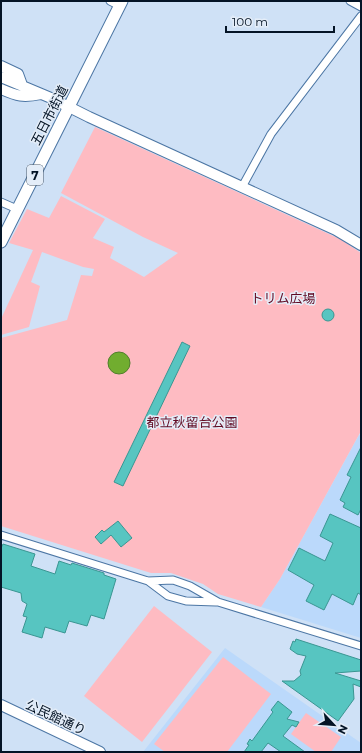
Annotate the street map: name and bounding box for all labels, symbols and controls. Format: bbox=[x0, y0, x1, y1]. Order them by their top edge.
scale bar bbox=[226, 8, 334, 34]
text: 100 m bbox=[232, 14, 268, 29]
street label: 五日市街道 bbox=[27, 82, 71, 148]
road number: 7 bbox=[27, 165, 43, 185]
park label: トリム広場 bbox=[250, 290, 316, 306]
park label: 都立秋留台公園 bbox=[146, 414, 238, 430]
street label: 公民館通り bbox=[23, 696, 89, 738]
north arrow bbox=[314, 705, 354, 745]
text: N bbox=[335, 722, 351, 736]

